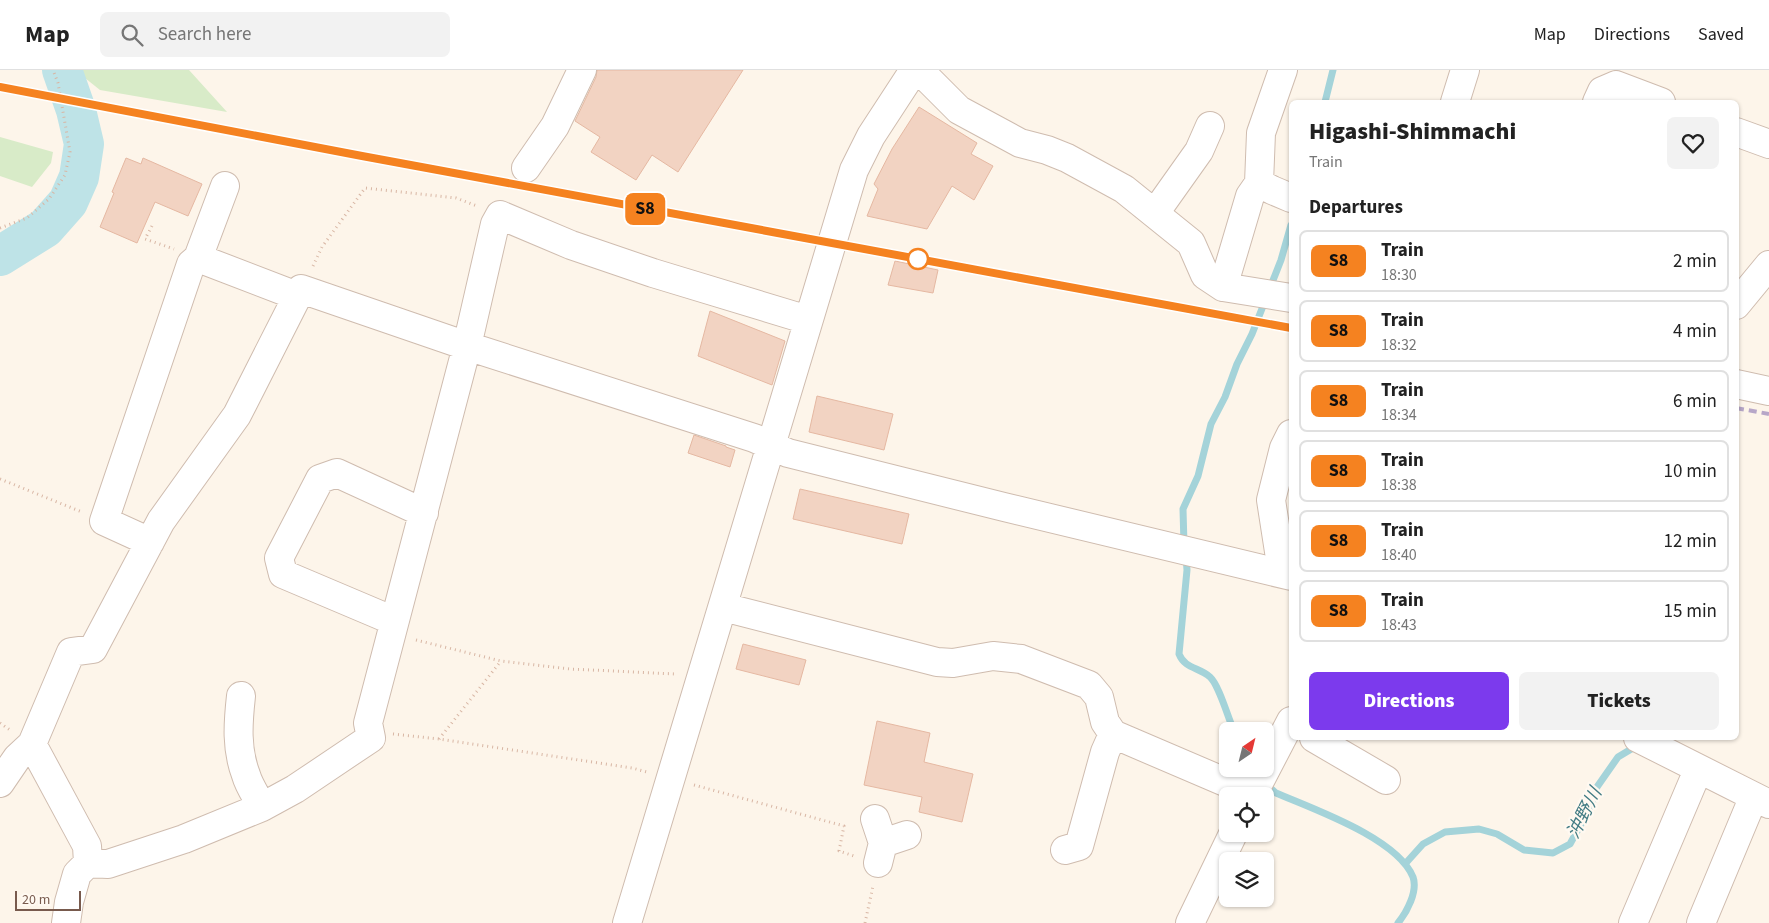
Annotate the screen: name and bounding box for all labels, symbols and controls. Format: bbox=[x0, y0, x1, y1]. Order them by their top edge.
search box bbox=[100, 12, 450, 57]
text: Map bbox=[25, 17, 70, 52]
icon: search bbox=[118, 21, 146, 49]
text: Search here bbox=[158, 21, 251, 48]
text: Map bbox=[1534, 22, 1566, 47]
text: Directions bbox=[1594, 22, 1670, 47]
text: Saved bbox=[1698, 22, 1744, 47]
text: Higashi-Shimmachi bbox=[1309, 114, 1516, 149]
button: heart bbox=[1667, 117, 1719, 169]
text: Train bbox=[1309, 151, 1343, 173]
line badge: S8 bbox=[622, 193, 668, 225]
text: Departures bbox=[1309, 194, 1403, 221]
text: S8 bbox=[635, 196, 655, 221]
text: Train bbox=[1381, 237, 1424, 264]
unlabelled marker bbox=[907, 248, 929, 270]
text: S8 bbox=[1329, 248, 1348, 273]
text: 2 min bbox=[1673, 248, 1717, 275]
text: 18:30 bbox=[1381, 264, 1417, 286]
text: Train bbox=[1381, 307, 1424, 334]
text: S8 bbox=[1329, 318, 1348, 343]
text: 4 min bbox=[1673, 318, 1717, 345]
text: 18:32 bbox=[1381, 334, 1417, 356]
text: Train bbox=[1381, 377, 1424, 404]
text: S8 bbox=[1329, 388, 1348, 413]
text: 6 min bbox=[1673, 388, 1717, 415]
text: 18:34 bbox=[1381, 404, 1417, 426]
text: Train bbox=[1381, 447, 1424, 474]
text: S8 bbox=[1329, 458, 1348, 483]
text: 10 min bbox=[1663, 458, 1717, 485]
text: 18:38 bbox=[1381, 474, 1417, 496]
text: Train bbox=[1381, 517, 1424, 544]
text: S8 bbox=[1329, 528, 1348, 553]
text: 12 min bbox=[1663, 528, 1717, 555]
text: 18:40 bbox=[1381, 544, 1417, 566]
text: Train bbox=[1381, 587, 1424, 614]
text: S8 bbox=[1329, 598, 1348, 623]
text: 15 min bbox=[1663, 598, 1717, 625]
text: 18:43 bbox=[1381, 614, 1417, 636]
button: Directions bbox=[1309, 672, 1509, 730]
button: Tickets bbox=[1519, 672, 1719, 730]
north arrow bbox=[1219, 722, 1274, 778]
map controls bbox=[1219, 722, 1274, 907]
water label: 沖野川 bbox=[1561, 782, 1609, 843]
button: locate bbox=[1219, 787, 1274, 842]
button: layers bbox=[1219, 852, 1274, 907]
scale bar bbox=[15, 888, 81, 911]
text: 20 m bbox=[22, 890, 50, 910]

